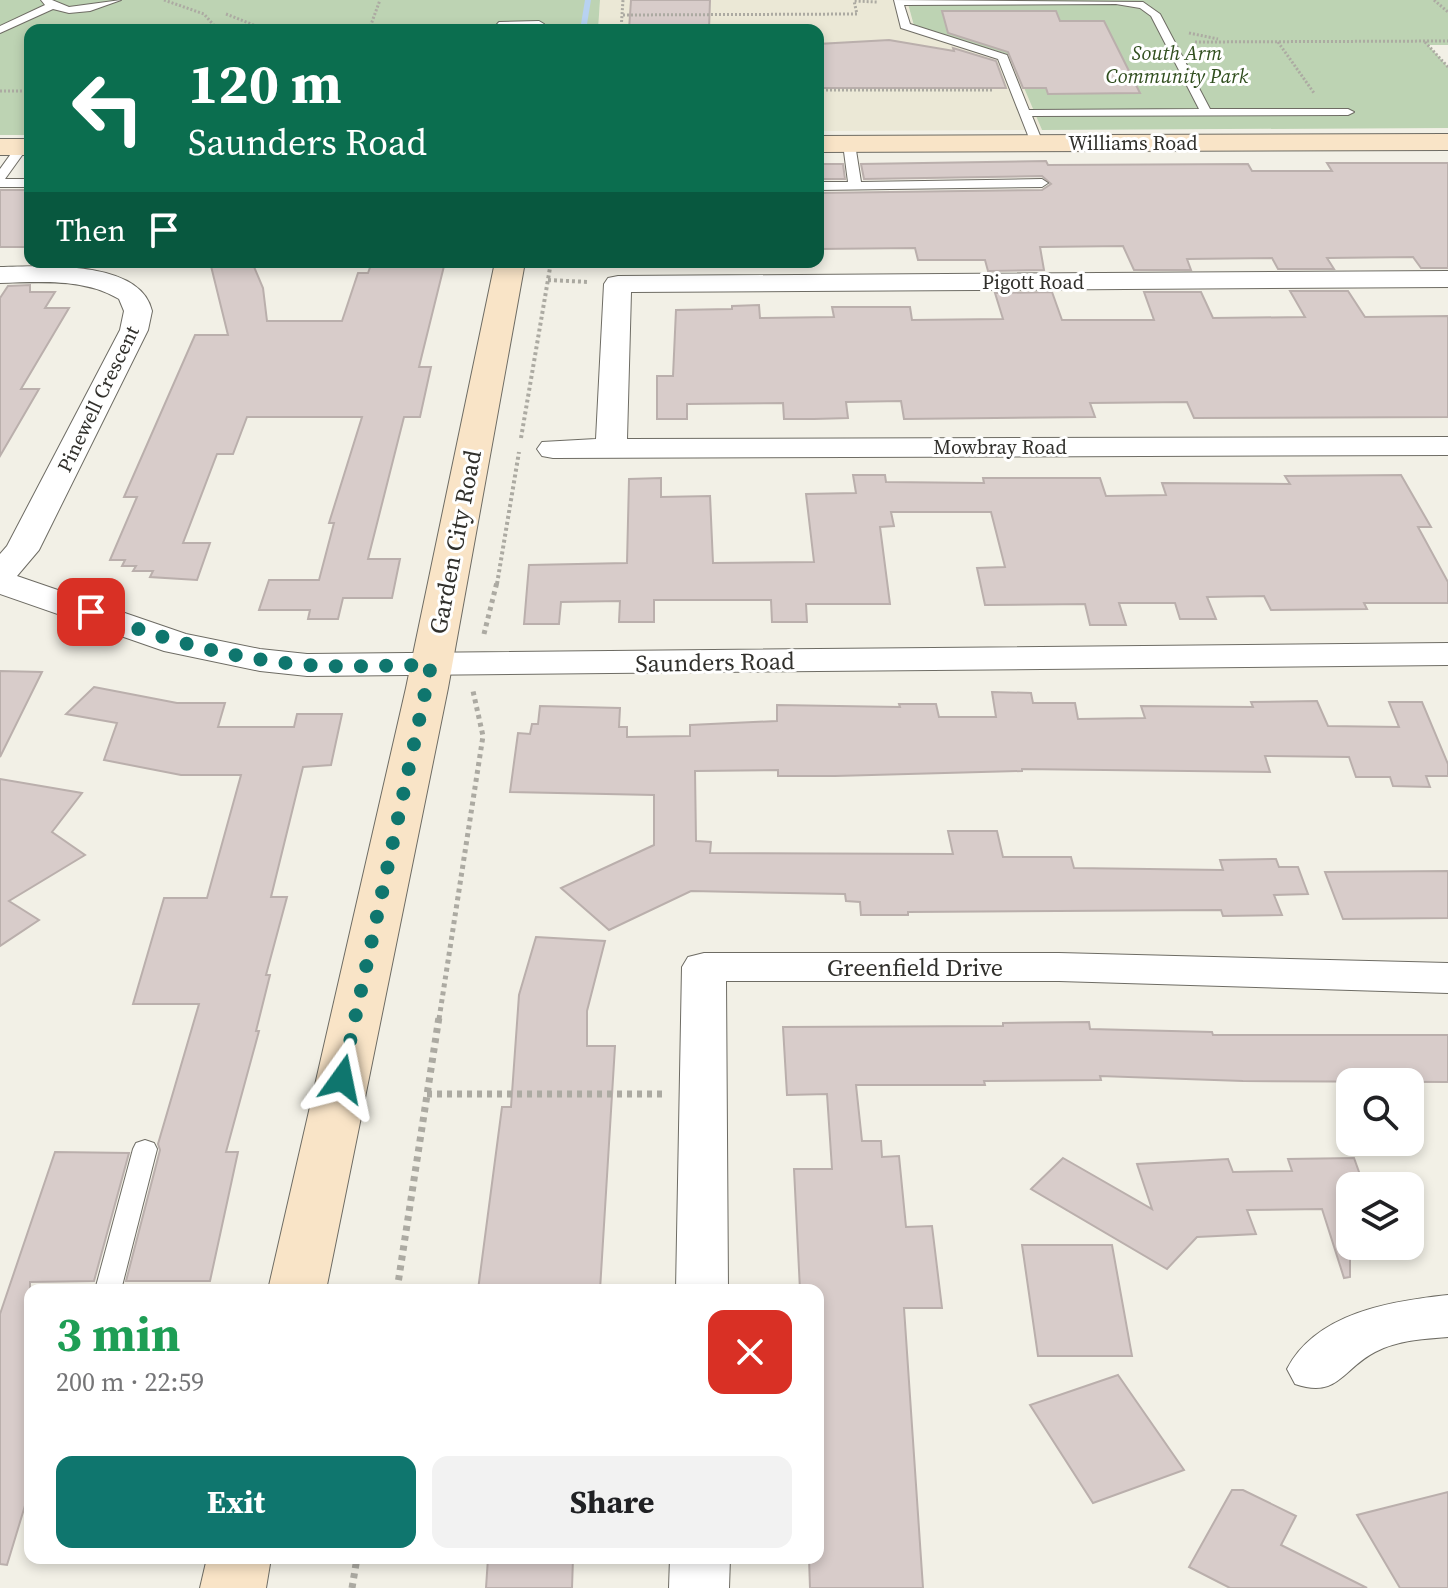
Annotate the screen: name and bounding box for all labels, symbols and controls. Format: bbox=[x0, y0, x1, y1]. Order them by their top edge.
park label: South Arm Community Park bbox=[1106, 39, 1249, 90]
text: 120 m bbox=[188, 45, 342, 122]
icon: left bbox=[56, 56, 160, 160]
text: Saunders Road bbox=[188, 118, 427, 167]
street label: Williams Road bbox=[1068, 129, 1198, 157]
icon: arrive bbox=[142, 208, 186, 252]
text: Then bbox=[56, 210, 126, 251]
street label: Pigott Road bbox=[982, 268, 1085, 296]
street label: Pinewell Crescent bbox=[50, 321, 146, 477]
street label: Mowbray Road bbox=[933, 433, 1067, 461]
street label: Garden City Road bbox=[421, 447, 489, 637]
pin bbox=[57, 578, 125, 646]
icon: arrive bbox=[69, 590, 113, 634]
street label: Saunders Road bbox=[635, 644, 795, 680]
street label: Greenfield Drive bbox=[827, 951, 1003, 984]
position arrow bbox=[300, 1037, 384, 1121]
map controls bbox=[1336, 1068, 1424, 1260]
button: search bbox=[1336, 1068, 1424, 1156]
button: layers bbox=[1336, 1172, 1424, 1260]
text: 3 min bbox=[56, 1301, 181, 1367]
button: close bbox=[708, 1310, 792, 1394]
text: 200 m · 22:59 bbox=[56, 1364, 204, 1400]
button: Exit bbox=[56, 1456, 416, 1548]
button: Share bbox=[432, 1456, 792, 1548]

